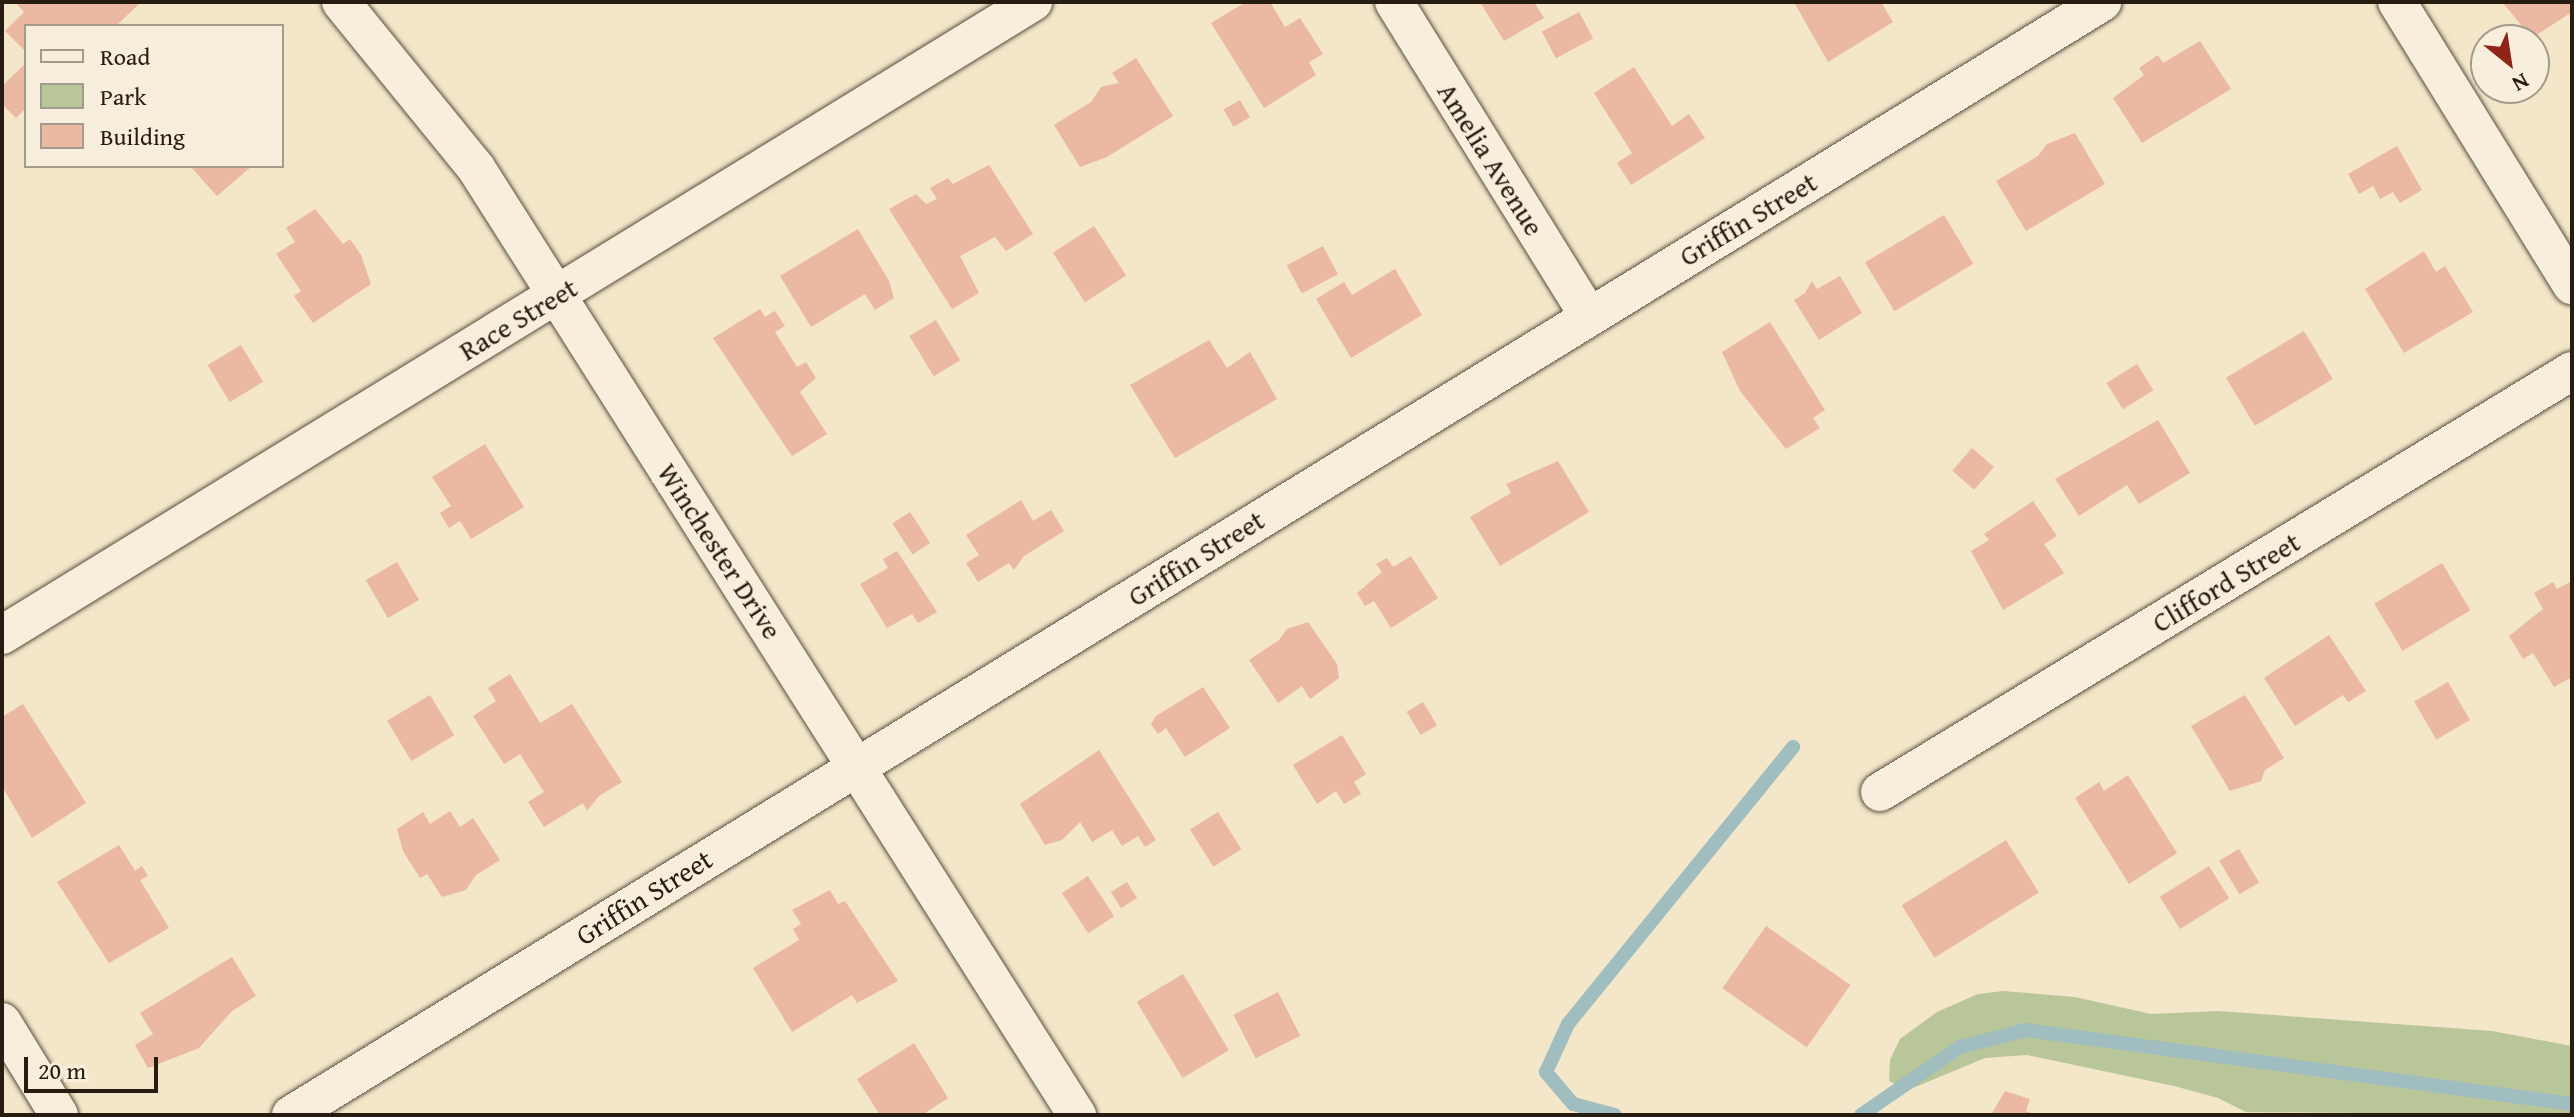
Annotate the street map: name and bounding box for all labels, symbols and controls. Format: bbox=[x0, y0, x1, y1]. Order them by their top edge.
legend bbox=[24, 24, 284, 168]
north arrow bbox=[2470, 24, 2550, 104]
text: Road bbox=[100, 39, 150, 74]
text: N bbox=[2507, 66, 2535, 101]
street label: Amelia Avenue bbox=[1431, 76, 1551, 242]
text: Park bbox=[100, 79, 146, 114]
text: Building bbox=[100, 119, 185, 154]
street label: Griffin Street bbox=[1673, 165, 1823, 273]
street label: Race Street bbox=[453, 271, 583, 367]
street label: Winchester Drive bbox=[651, 457, 789, 645]
street label: Griffin Street bbox=[1122, 503, 1270, 613]
street label: Clifford Street bbox=[2146, 525, 2306, 639]
street label: Griffin Street bbox=[570, 842, 718, 952]
scale bar bbox=[28, 1041, 162, 1091]
text: 20 m bbox=[38, 1053, 86, 1088]

